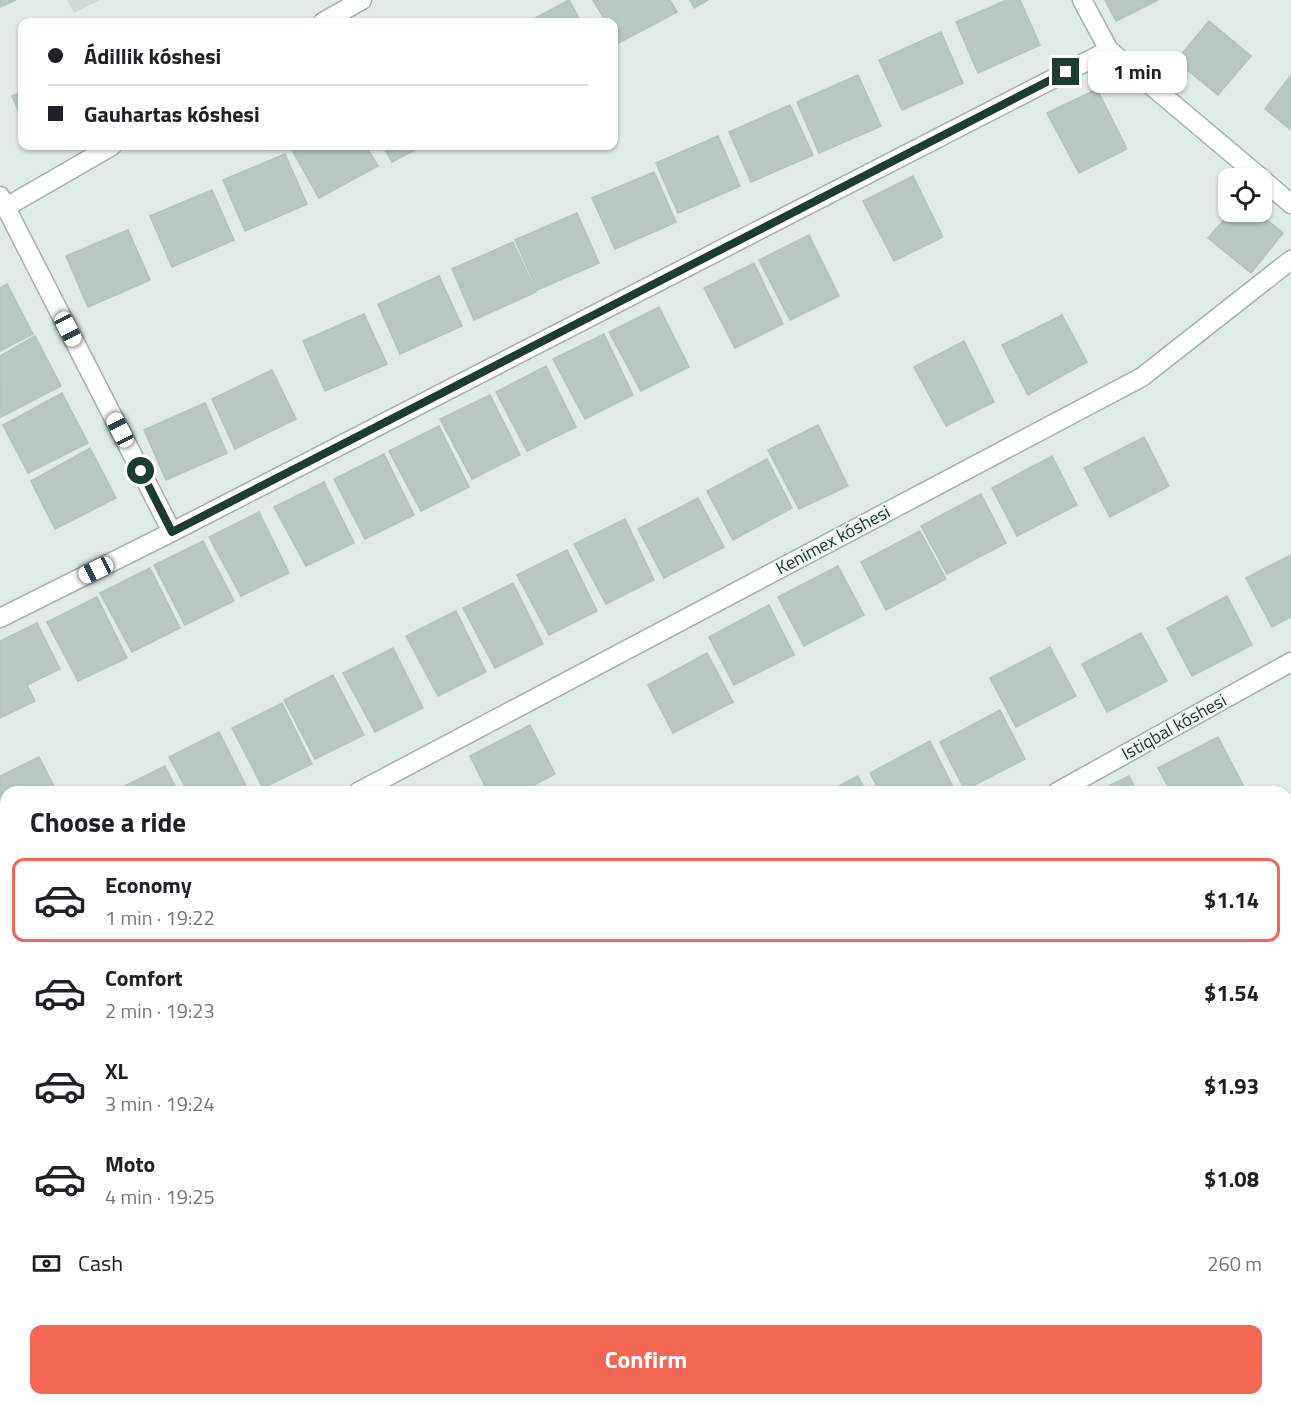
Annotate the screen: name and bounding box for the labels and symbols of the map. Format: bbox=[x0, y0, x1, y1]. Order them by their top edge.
callout: 1 min bbox=[1087, 51, 1186, 93]
route end bbox=[1052, 58, 1079, 85]
car bbox=[52, 309, 84, 349]
car bbox=[104, 410, 136, 450]
route start bbox=[127, 457, 154, 484]
street label: Kenimex kóshesi bbox=[771, 498, 895, 581]
car bbox=[76, 554, 116, 586]
street label: Istiqbal kóshesi bbox=[1116, 687, 1231, 767]

